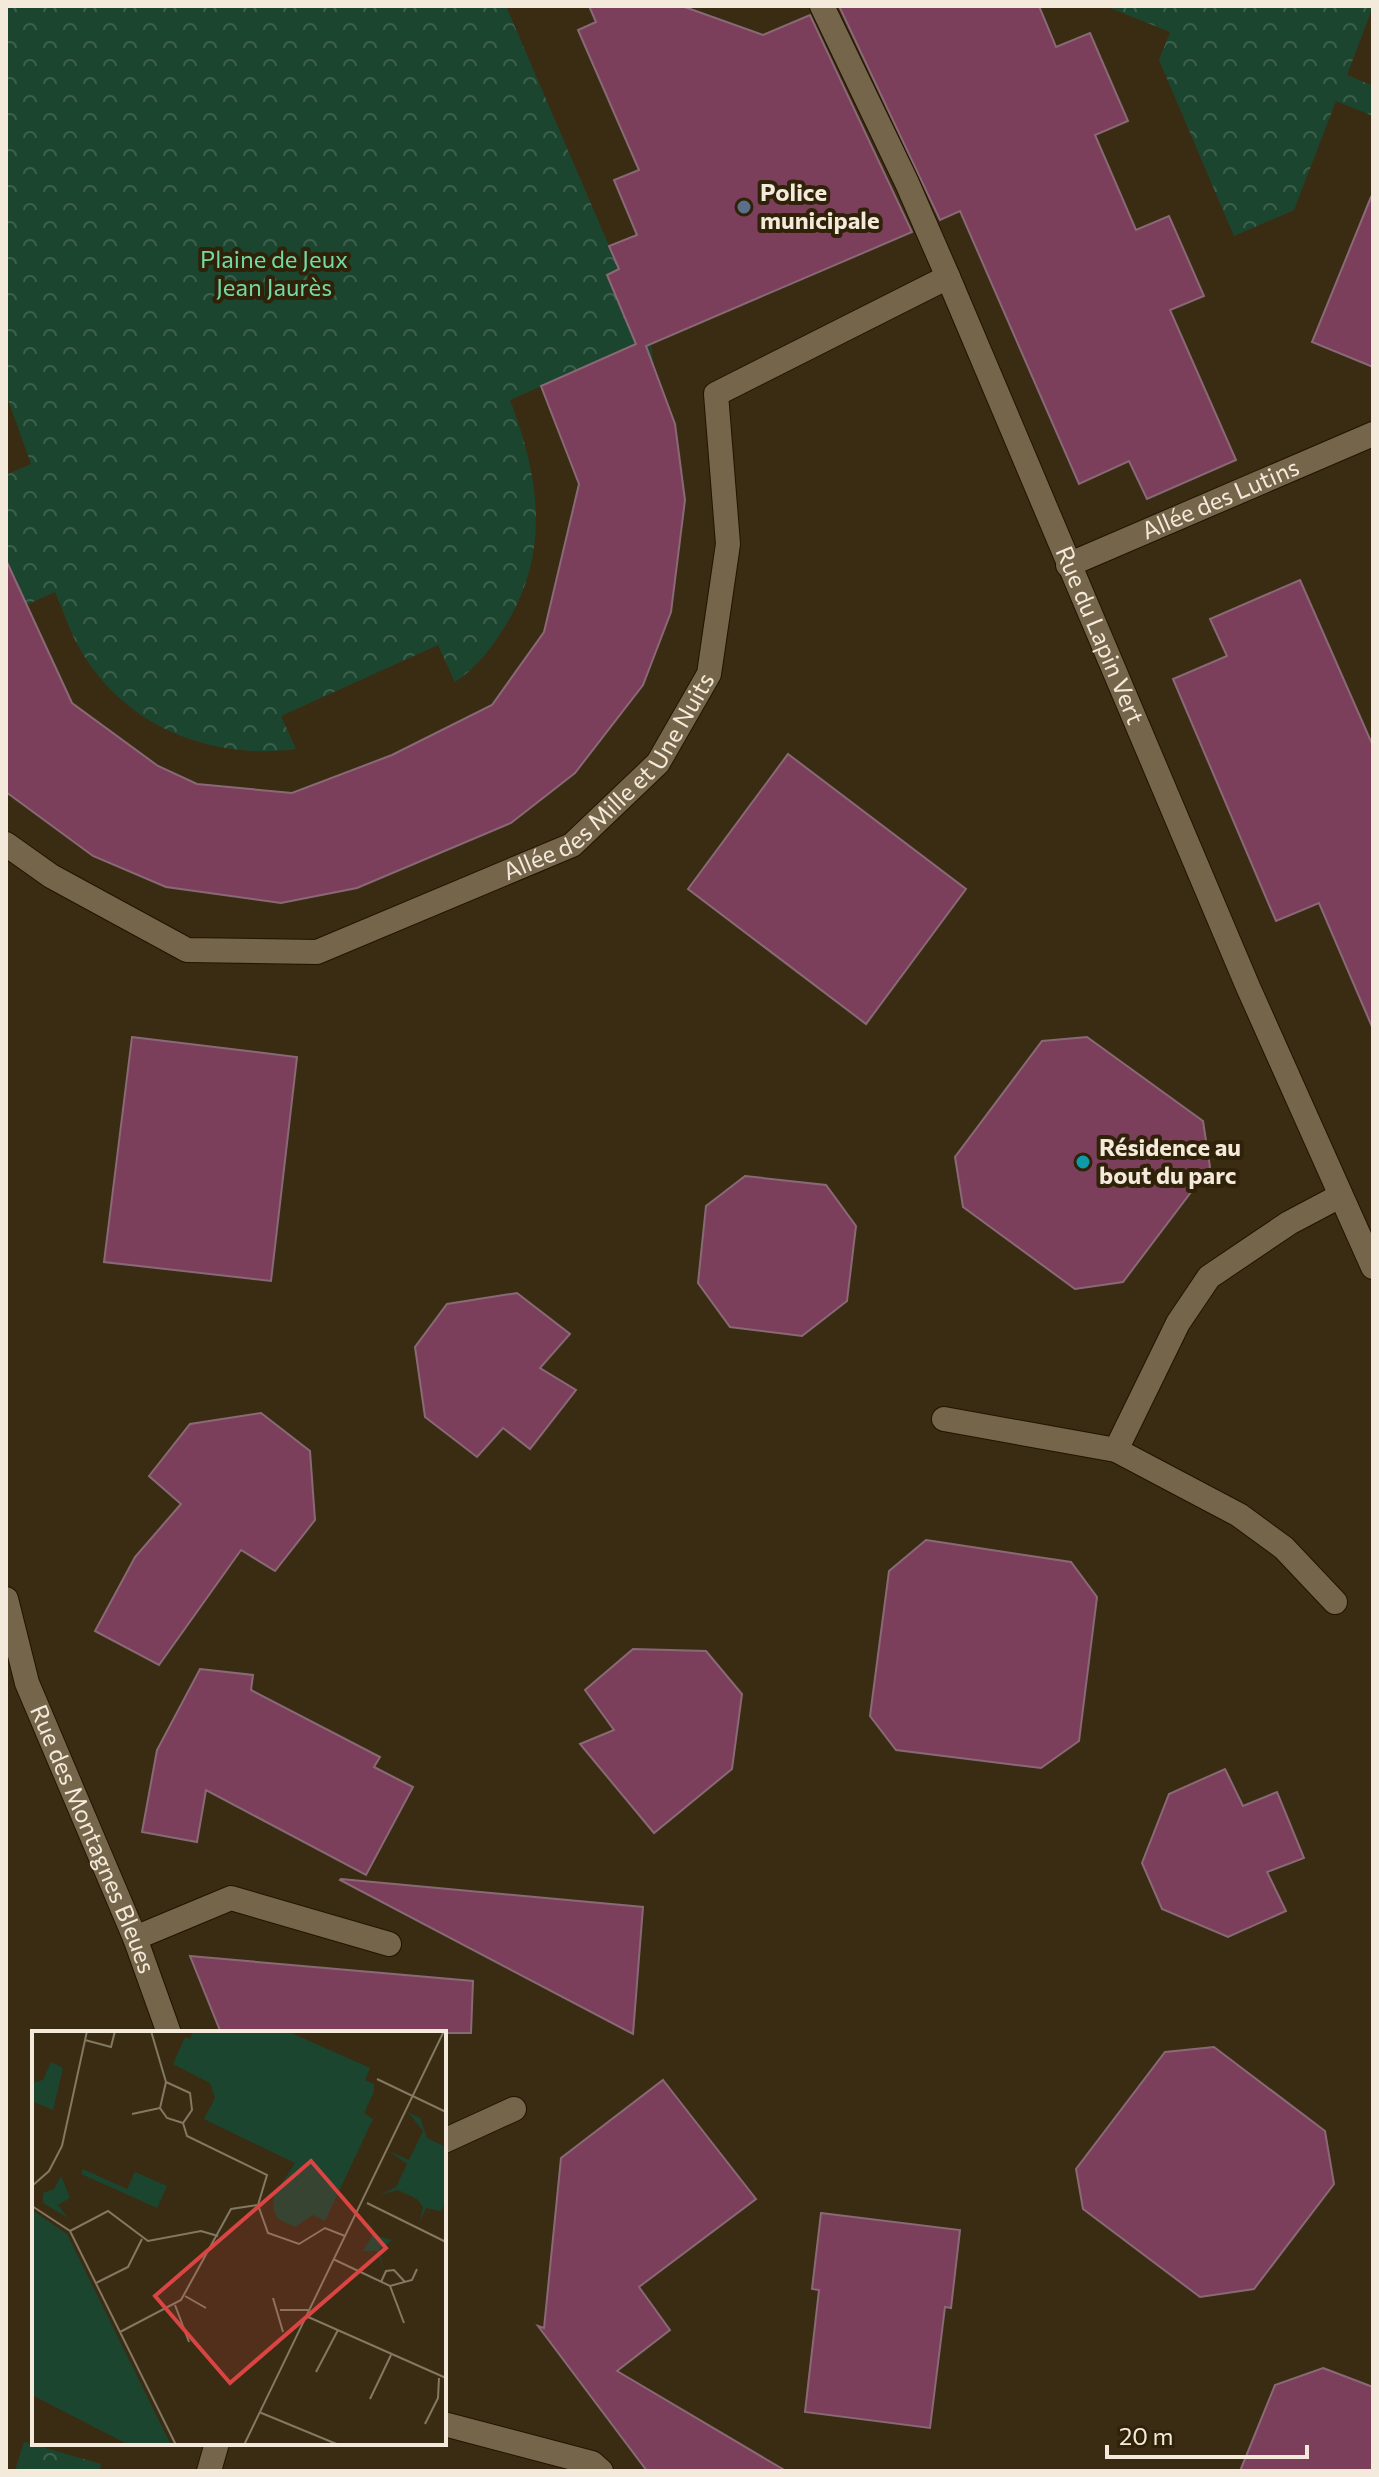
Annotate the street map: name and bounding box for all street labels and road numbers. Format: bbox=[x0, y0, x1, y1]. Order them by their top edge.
street label: Allée des Lutins bbox=[1137, 452, 1303, 545]
street label: Rue du Lapin Vert bbox=[1050, 541, 1151, 728]
street label: Allée des Mille et Une Nuits bbox=[498, 667, 720, 885]
street label: Rue des Montagnes Bleues bbox=[25, 1700, 162, 1977]

